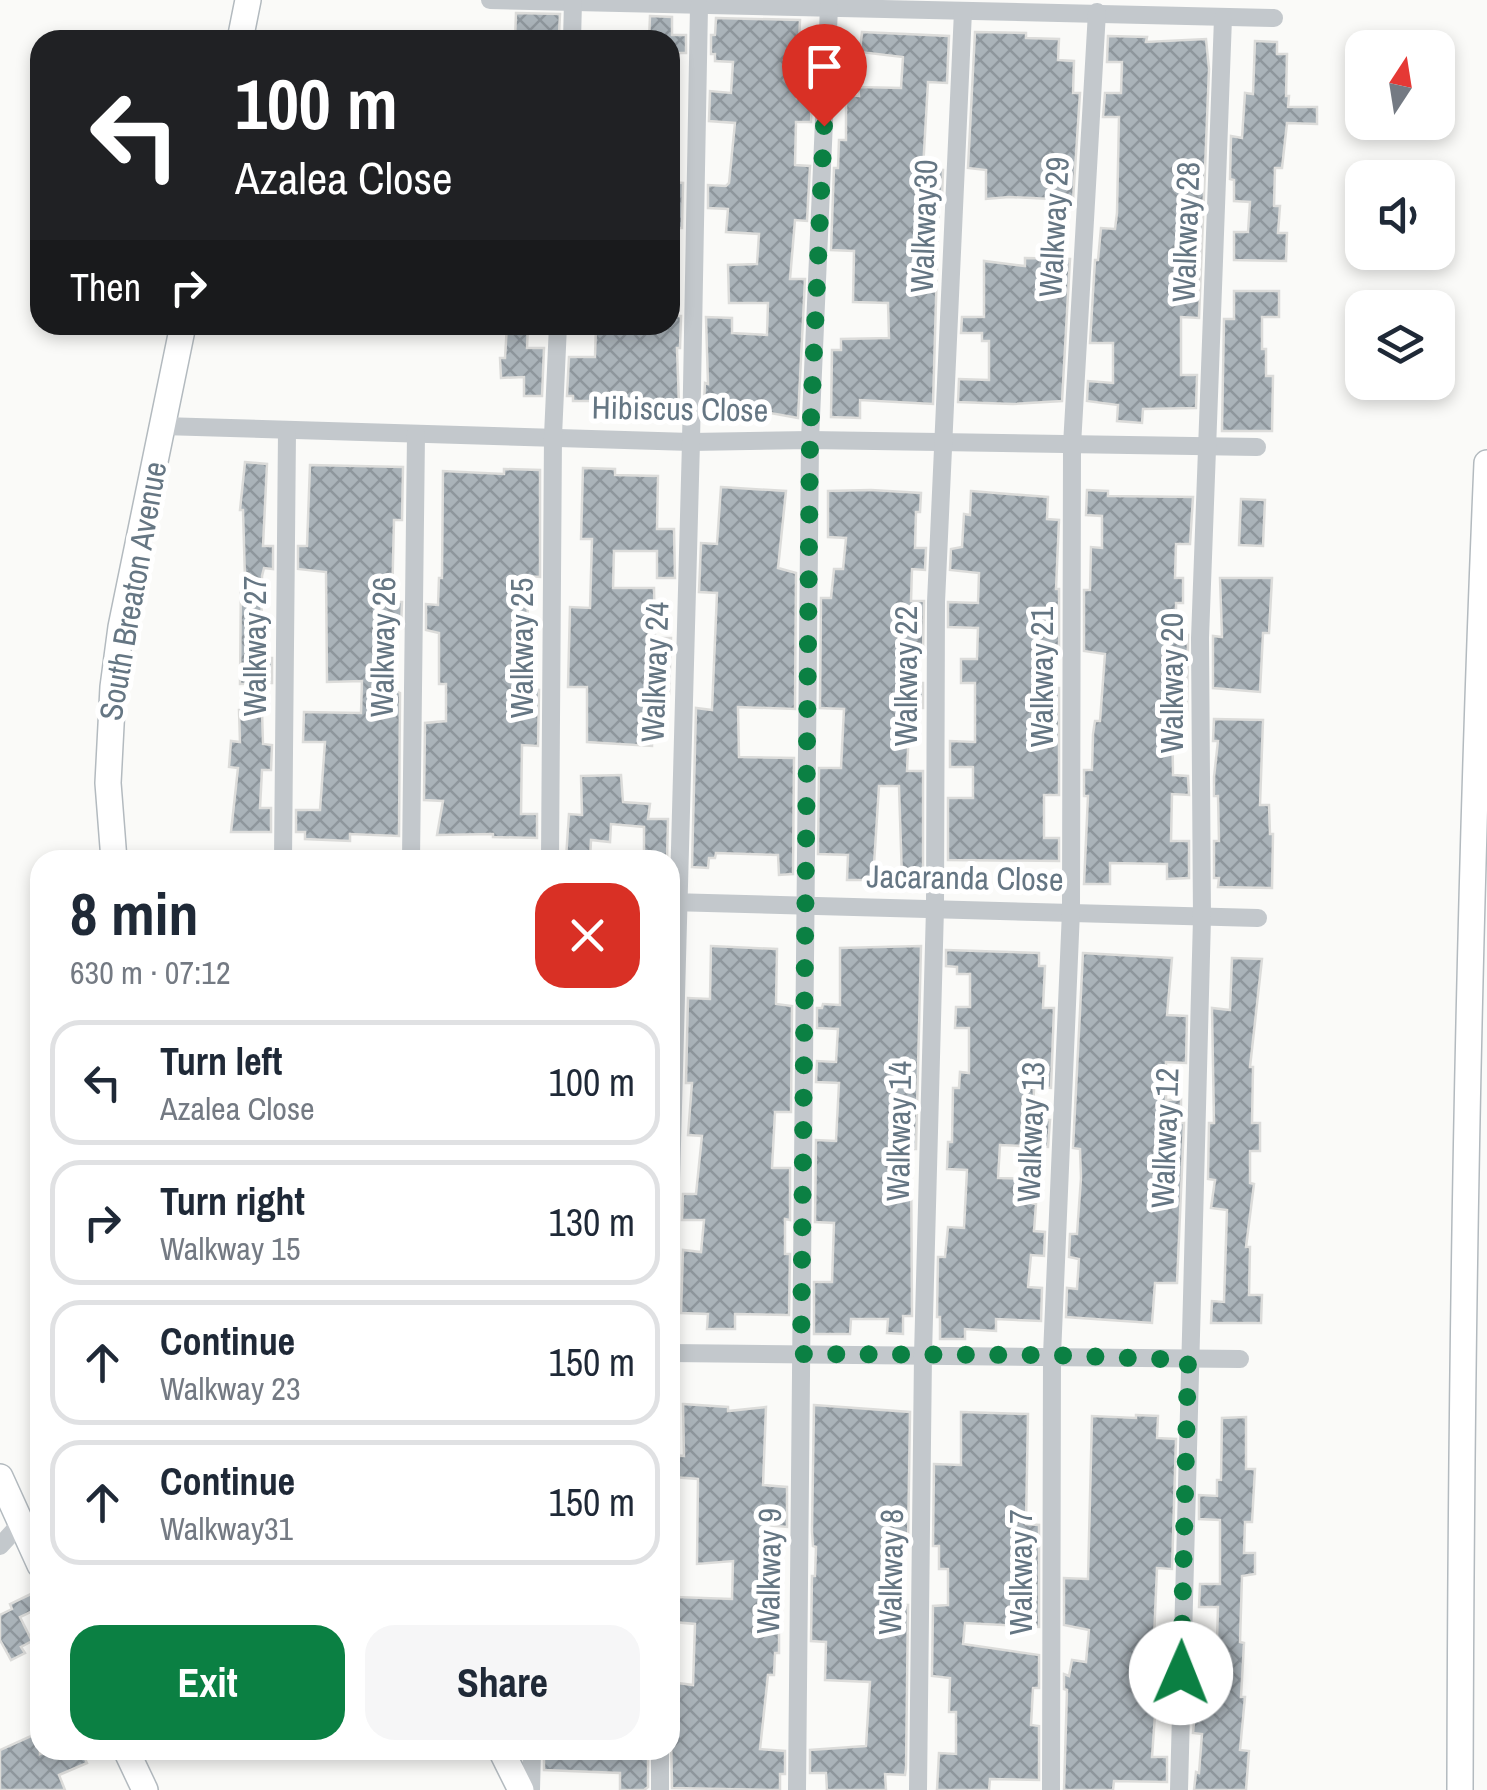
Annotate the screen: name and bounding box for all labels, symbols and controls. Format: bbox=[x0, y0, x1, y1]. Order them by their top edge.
pin bbox=[782, 24, 867, 127]
north arrow bbox=[1345, 30, 1455, 140]
map controls bbox=[1345, 30, 1455, 400]
icon: arrive bbox=[797, 39, 852, 94]
text: 100 m bbox=[235, 57, 398, 151]
icon: left bbox=[70, 70, 200, 200]
text: Azalea Close bbox=[235, 147, 452, 208]
street label: Walkway 29 bbox=[1028, 156, 1079, 298]
street label: Walkway30 bbox=[900, 159, 947, 293]
button: sound bbox=[1345, 160, 1455, 270]
street label: Walkway 28 bbox=[1162, 161, 1209, 303]
icon: right bbox=[161, 260, 216, 315]
text: Then bbox=[70, 262, 141, 313]
button: layers bbox=[1345, 290, 1455, 400]
street label: Hibiscus Close bbox=[591, 385, 769, 432]
street label: South Breaton Avenue bbox=[89, 458, 176, 724]
street label: Walkway 27 bbox=[233, 576, 276, 716]
street label: Walkway 26 bbox=[360, 576, 405, 718]
street label: Walkway 25 bbox=[500, 578, 543, 718]
street label: Walkway 24 bbox=[631, 601, 678, 743]
street label: Walkway 22 bbox=[884, 606, 927, 746]
street label: Walkway 21 bbox=[1020, 606, 1063, 747]
street label: Walkway 20 bbox=[1150, 613, 1193, 753]
street label: Jacaranda Close bbox=[866, 854, 1064, 901]
text: 8 min bbox=[70, 873, 199, 954]
button: close bbox=[535, 883, 640, 988]
text: 630 m · 07:12 bbox=[70, 951, 230, 994]
text: Turn left bbox=[160, 1036, 282, 1087]
icon: left bbox=[75, 1055, 130, 1110]
text: 100 m bbox=[548, 1057, 635, 1108]
street label: Walkway 14 bbox=[876, 1060, 921, 1202]
street label: Walkway 13 bbox=[1007, 1061, 1054, 1203]
street label: Walkway 12 bbox=[1141, 1067, 1188, 1209]
text: Azalea Close bbox=[160, 1087, 315, 1130]
text: Turn right bbox=[160, 1176, 305, 1227]
icon: right bbox=[75, 1195, 130, 1250]
text: 130 m bbox=[548, 1197, 635, 1248]
text: Walkway 15 bbox=[160, 1227, 300, 1270]
text: Continue bbox=[160, 1316, 295, 1367]
icon: ahead bbox=[75, 1335, 130, 1390]
text: 150 m bbox=[548, 1337, 635, 1388]
text: Walkway 23 bbox=[160, 1367, 300, 1410]
text: Continue bbox=[160, 1456, 295, 1507]
icon: ahead bbox=[75, 1475, 130, 1530]
text: 150 m bbox=[548, 1477, 635, 1528]
text: Walkway31 bbox=[160, 1507, 293, 1550]
street label: Walkway 9 bbox=[746, 1508, 791, 1634]
street label: Walkway 8 bbox=[868, 1509, 913, 1635]
street label: Walkway 7 bbox=[999, 1509, 1042, 1635]
position arrow bbox=[1129, 1621, 1233, 1725]
button: Exit bbox=[70, 1625, 345, 1740]
button: Share bbox=[365, 1625, 640, 1740]

